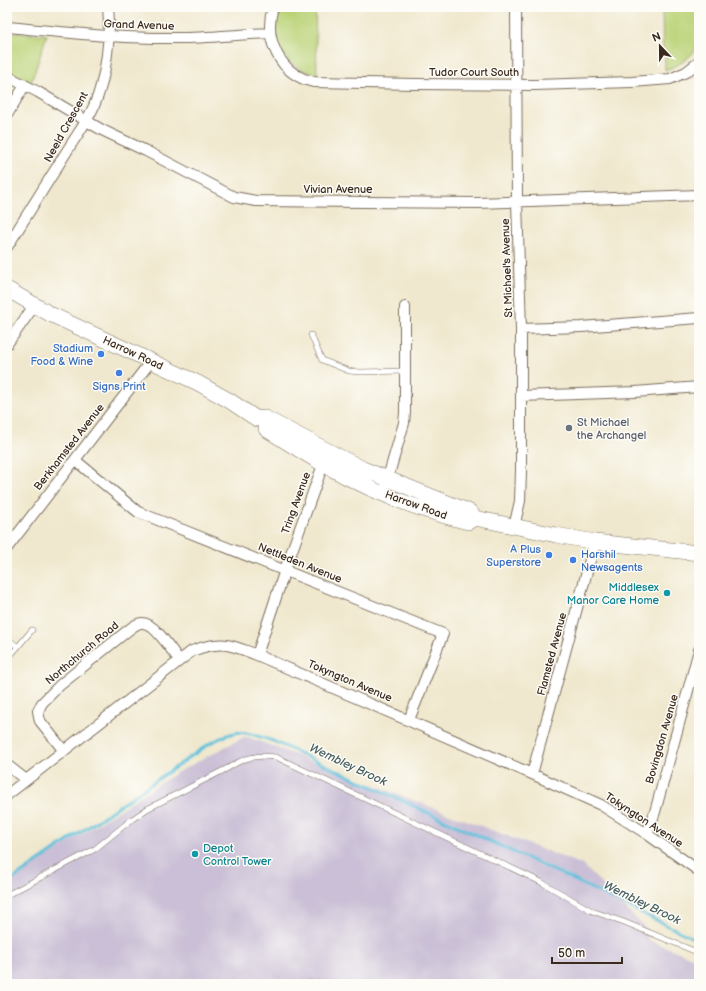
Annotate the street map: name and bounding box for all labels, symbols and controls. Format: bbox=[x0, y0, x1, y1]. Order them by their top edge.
street label: Grand Avenue bbox=[103, 17, 175, 33]
north arrow bbox=[640, 26, 680, 66]
text: N bbox=[650, 30, 663, 45]
street label: Tudor Court South bbox=[429, 66, 519, 79]
street label: Neeld Crescent bbox=[41, 89, 91, 164]
street label: Vivian Avenue bbox=[303, 183, 373, 196]
street label: St Michael's Avenue bbox=[499, 218, 515, 318]
street label: Harrow Road bbox=[101, 333, 165, 373]
place label: Stadium Food & Wine bbox=[30, 342, 93, 368]
marker: Stadium Food & Wine bbox=[96, 349, 106, 359]
marker: Signs Print bbox=[114, 368, 124, 378]
place label: Signs Print bbox=[92, 380, 146, 393]
street label: Berkhamsted Avenue bbox=[31, 401, 107, 493]
place label: St Michael the Archangel bbox=[577, 416, 646, 442]
marker: St Michael the Archangel bbox=[564, 423, 574, 433]
street label: Tring Avenue bbox=[279, 470, 313, 536]
street label: Harrow Road bbox=[383, 488, 449, 522]
street label: Nettleden Avenue bbox=[256, 540, 344, 586]
place label: A Plus Superstore bbox=[486, 543, 542, 569]
place label: Harshil Newsagents bbox=[581, 548, 643, 574]
marker: A Plus Superstore bbox=[544, 550, 554, 560]
marker: Harshil Newsagents bbox=[568, 555, 578, 565]
place label: Middlesex Manor Care Home bbox=[567, 581, 659, 607]
marker: Middlesex Manor Care Home bbox=[662, 588, 672, 598]
street label: Flamsted Avenue bbox=[535, 611, 569, 697]
street label: Northchurch Road bbox=[43, 619, 121, 687]
street label: Tokyngton Avenue bbox=[306, 657, 394, 705]
street label: Bovingdon Avenue bbox=[643, 692, 681, 785]
water label: Wembley Brook bbox=[307, 740, 390, 790]
street label: Tokyngton Avenue bbox=[603, 790, 686, 850]
place label: Depot Control Tower bbox=[203, 842, 272, 868]
marker: Depot Control Tower bbox=[190, 849, 200, 859]
water label: Wembley Brook bbox=[601, 878, 684, 929]
scale bar bbox=[552, 939, 622, 965]
text: 50 m bbox=[558, 946, 585, 961]

